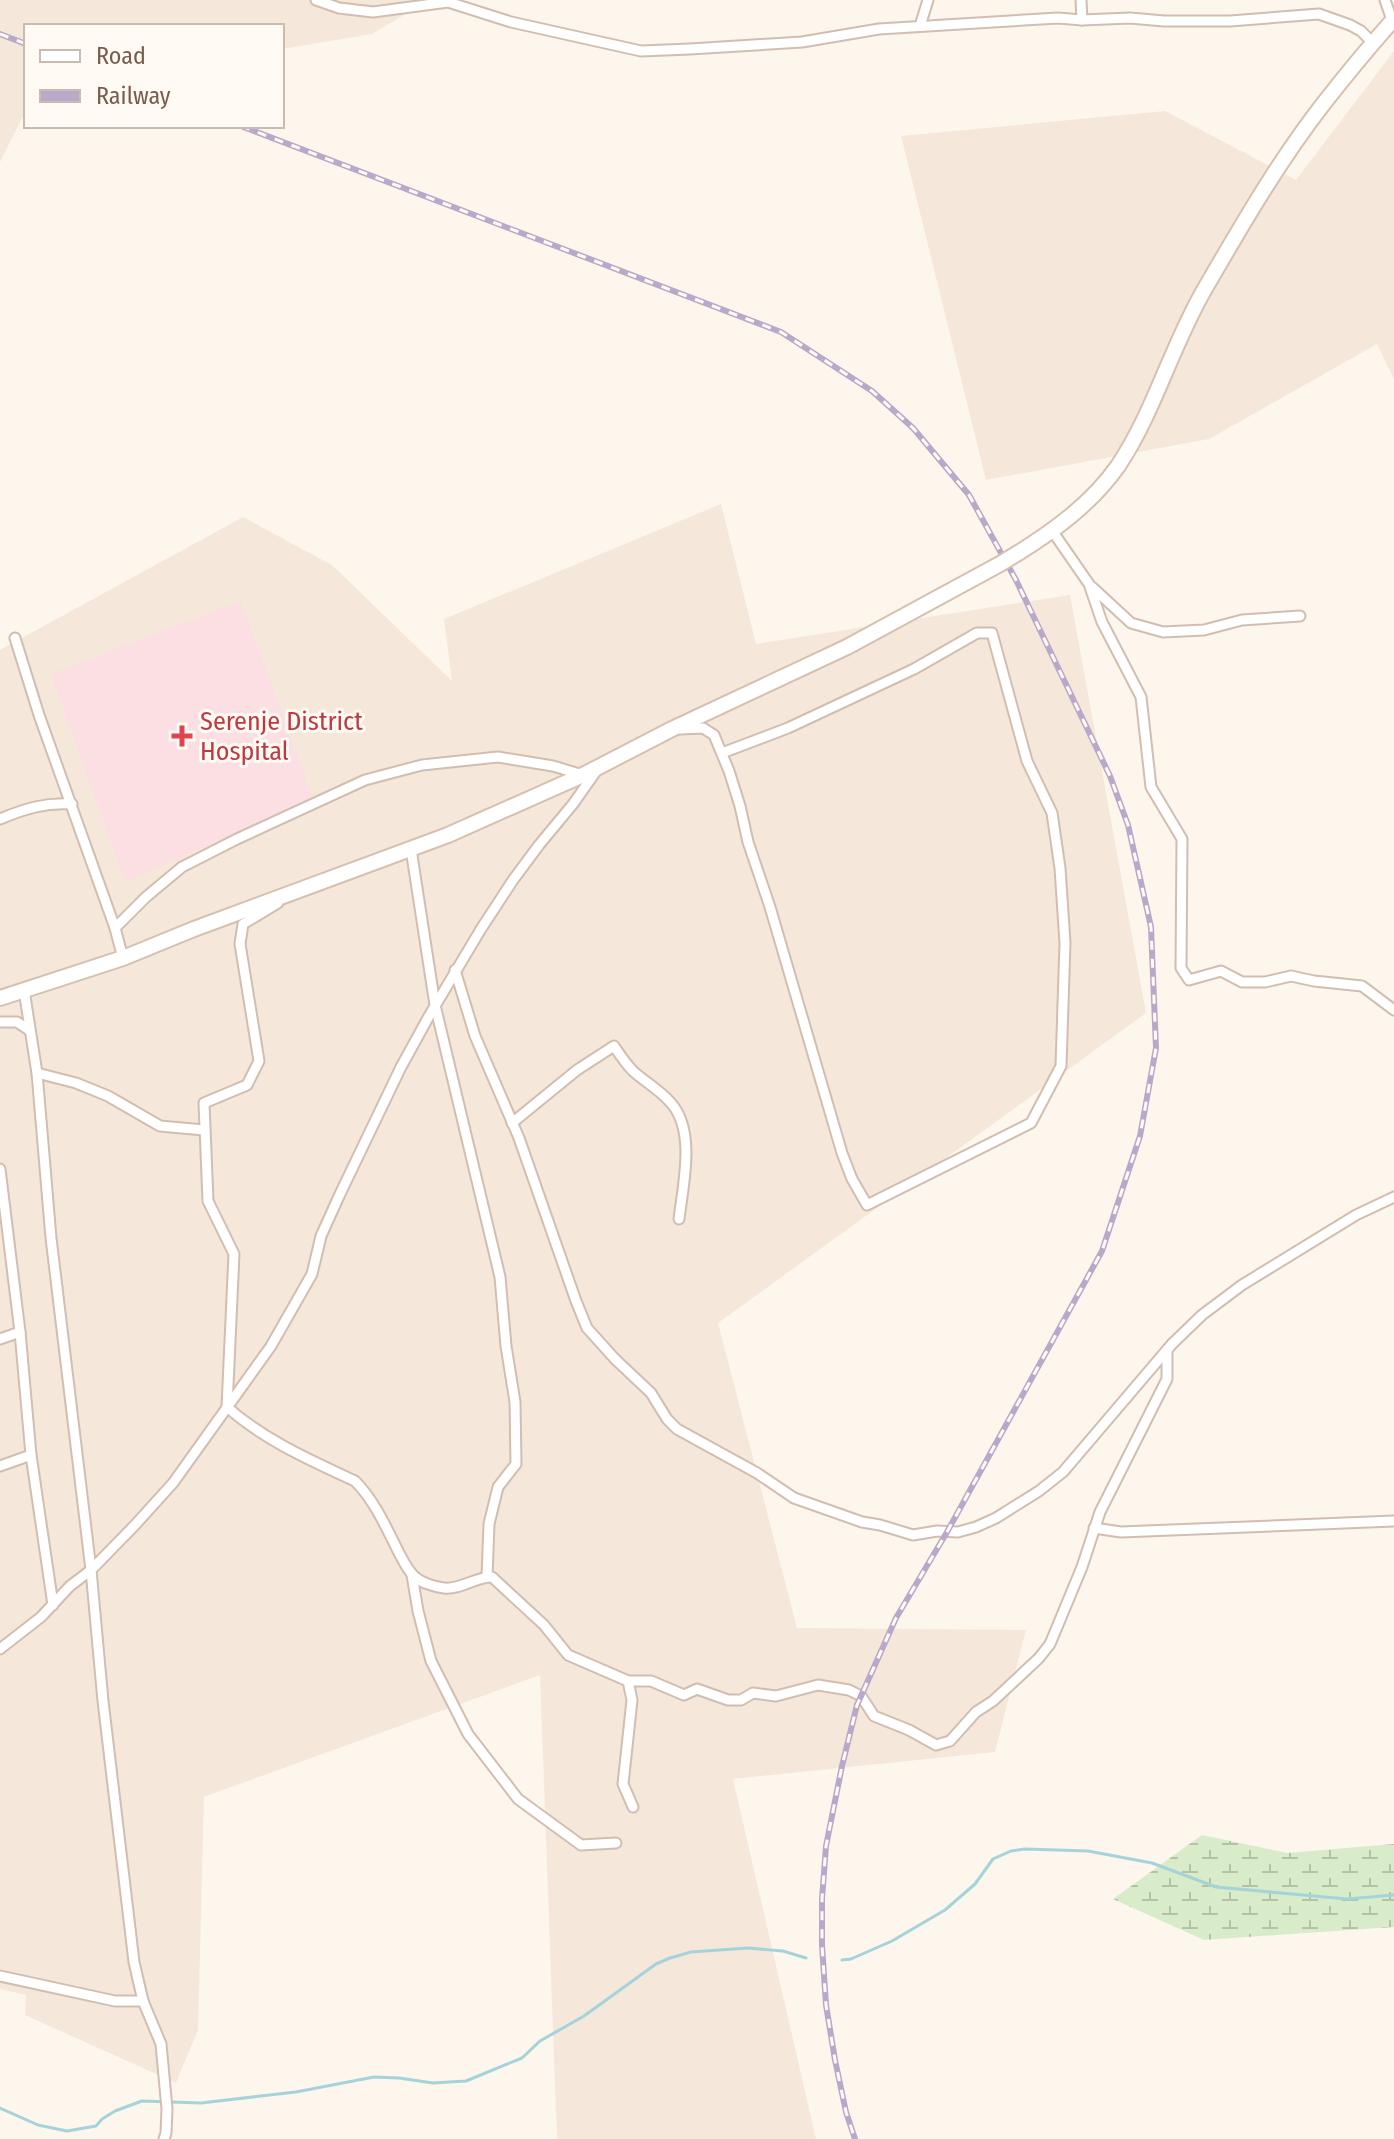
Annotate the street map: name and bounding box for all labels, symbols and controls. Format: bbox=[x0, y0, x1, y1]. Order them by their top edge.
legend bbox=[24, 24, 284, 128]
text: Road bbox=[96, 42, 146, 70]
text: Railway bbox=[96, 82, 171, 110]
place label: Serenje District Hospital bbox=[200, 706, 363, 767]
marker: Serenje District Hospital bbox=[171, 725, 193, 747]

